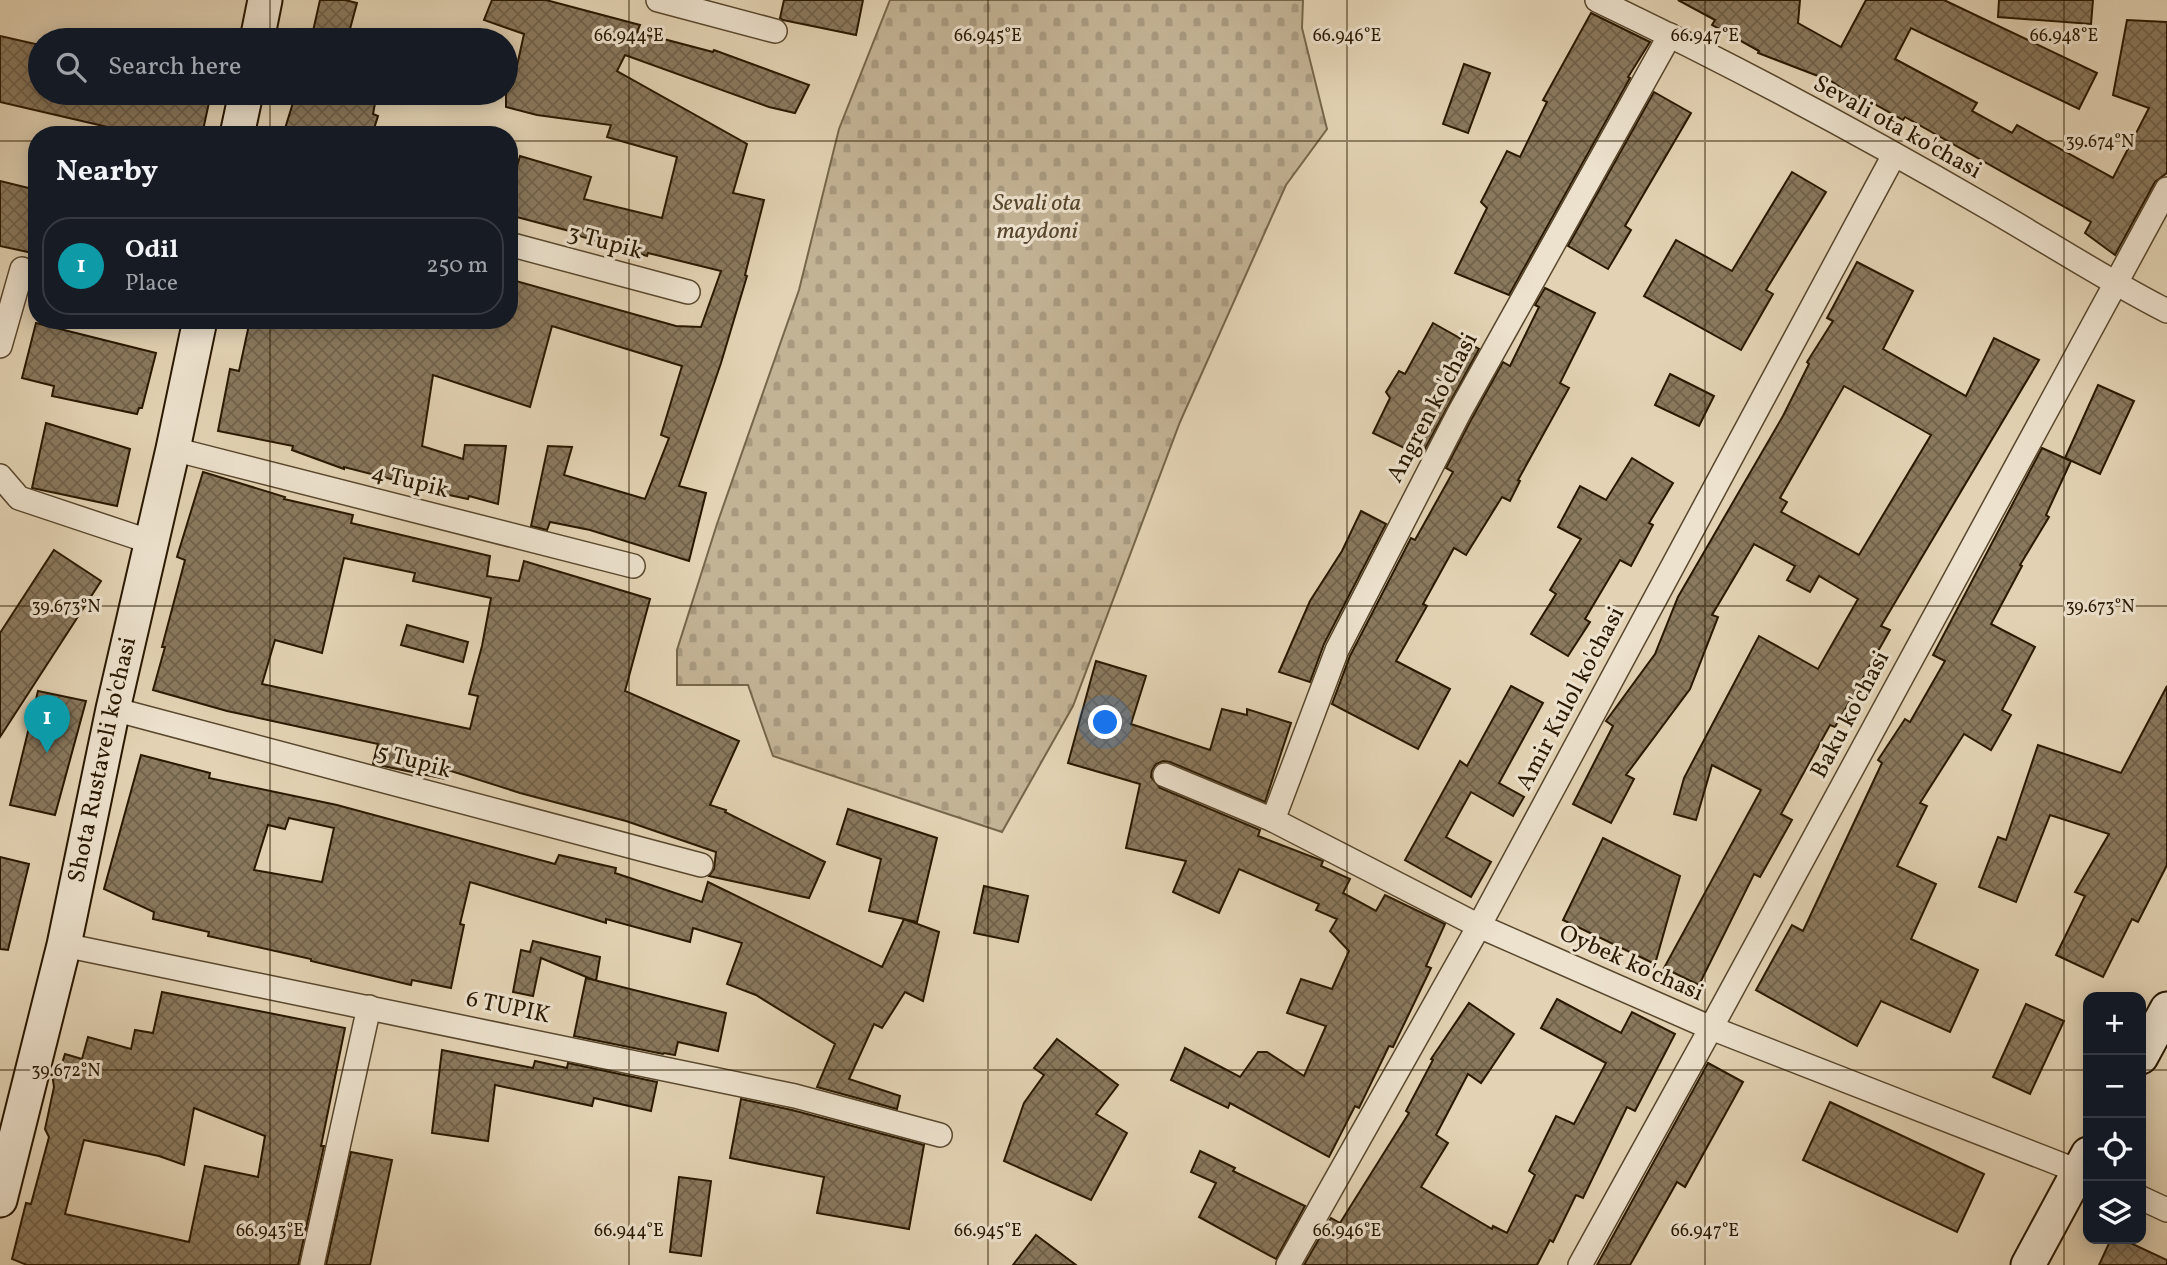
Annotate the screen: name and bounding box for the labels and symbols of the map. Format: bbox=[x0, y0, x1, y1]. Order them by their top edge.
text: 66.944°E bbox=[594, 24, 664, 49]
text: 66.945°E bbox=[954, 24, 1022, 49]
text: 66.946°E bbox=[1313, 24, 1381, 49]
text: 66.947°E bbox=[1671, 24, 1739, 49]
text: 66.948°E bbox=[2030, 24, 2098, 49]
street label: Sevali ota ko'chasi bbox=[1806, 68, 1988, 188]
text: 39.674°N bbox=[2066, 130, 2134, 155]
park label: Sevali ota maydoni bbox=[993, 187, 1081, 249]
street label: 3 Tupik bbox=[563, 217, 647, 269]
street label: Angren ko'chasi bbox=[1379, 327, 1487, 489]
street label: 4 Tupik bbox=[368, 456, 452, 508]
text: 39.673°N bbox=[31, 595, 101, 620]
text: 39.673°N bbox=[2065, 595, 2135, 620]
street label: Amir Kulol ko'chasi bbox=[1508, 601, 1634, 797]
street label: Shota Rustaveli ko'chasi bbox=[60, 634, 146, 886]
street label: Baku ko'chasi bbox=[1803, 645, 1899, 785]
pin: 1 bbox=[24, 695, 70, 753]
your location bbox=[1088, 705, 1122, 739]
street label: 5 Tupik bbox=[373, 736, 455, 788]
street label: Oybek ko'chasi bbox=[1553, 917, 1709, 1011]
street label: 6 TUPIK bbox=[463, 983, 553, 1033]
text: 39.672°N bbox=[31, 1059, 101, 1084]
text: 66.943°E bbox=[236, 1219, 304, 1244]
text: 66.944°E bbox=[594, 1219, 664, 1244]
text: 66.945°E bbox=[954, 1219, 1022, 1244]
text: 66.946°E bbox=[1313, 1219, 1381, 1244]
text: 66.947°E bbox=[1671, 1219, 1739, 1244]

